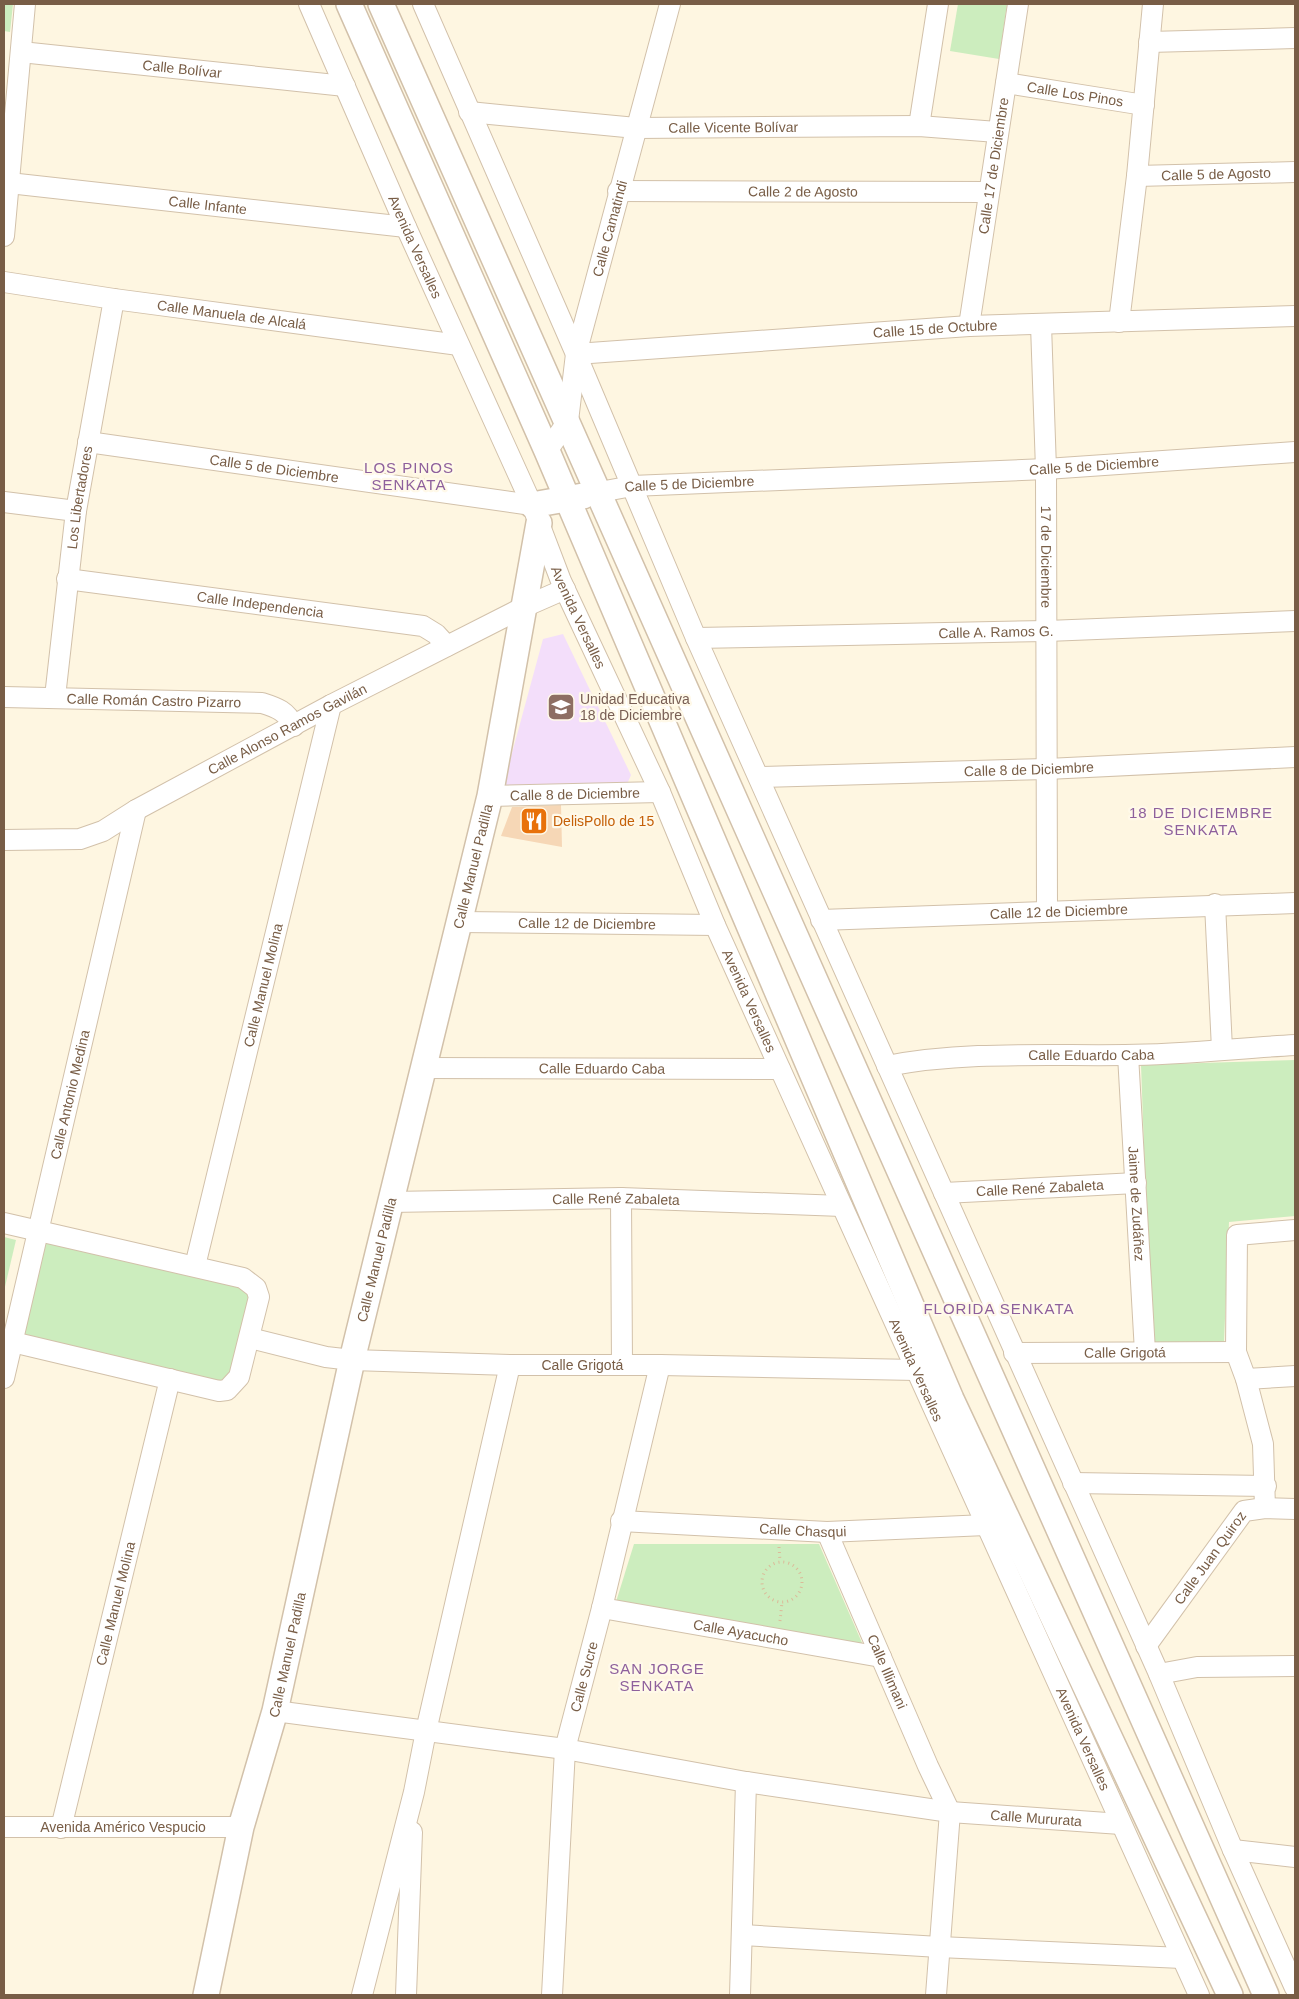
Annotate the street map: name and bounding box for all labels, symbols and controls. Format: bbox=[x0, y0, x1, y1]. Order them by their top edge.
street label: Calle Bolívar bbox=[142, 57, 223, 81]
street label: Calle Los Pinos bbox=[1026, 78, 1124, 110]
street label: Calle 17 de Diciembre bbox=[975, 96, 1012, 235]
street label: Calle Vicente Bolívar bbox=[668, 119, 799, 136]
street label: Calle 5 de Agosto bbox=[1161, 165, 1271, 183]
street label: Calle Camatindi bbox=[589, 179, 630, 278]
street label: Calle 2 de Agosto bbox=[748, 183, 858, 200]
street label: Calle Infante bbox=[168, 193, 248, 217]
street label: Avenida Versalles bbox=[385, 193, 445, 301]
street label: Calle Manuela de Alcalá bbox=[156, 297, 307, 333]
street label: Calle 15 de Octubre bbox=[872, 317, 998, 341]
street label: Los Libertadores bbox=[64, 445, 96, 550]
street label: Calle 5 de Diciembre bbox=[209, 451, 340, 486]
street label: Calle 5 de Diciembre bbox=[1029, 453, 1160, 478]
district label: LOS PINOS SENKATA bbox=[364, 459, 454, 493]
street label: Calle 5 de Diciembre bbox=[623, 473, 755, 495]
street label: 17 de Diciembre bbox=[1038, 506, 1054, 608]
street label: Avenida Versalles bbox=[548, 564, 609, 671]
street label: Calle Independencia bbox=[196, 588, 325, 621]
street label: Calle A. Ramos G. bbox=[938, 623, 1054, 641]
street label: Calle Alonso Ramos Gavilán bbox=[205, 680, 369, 778]
street label: Calle Román Castro Pizarro bbox=[67, 690, 242, 711]
place label: Unidad Educativa 18 de Diciembre bbox=[580, 691, 690, 723]
school or university icon: Unidad Educativa 18 de Diciembre bbox=[546, 692, 576, 722]
street label: Calle 8 de Diciembre bbox=[964, 759, 1094, 779]
street label: Calle 8 de Diciembre bbox=[510, 784, 640, 804]
street label: Calle Manuel Padilla bbox=[450, 802, 496, 930]
district label: 18 DE DICIEMBRE SENKATA bbox=[1129, 804, 1273, 838]
restaurant icon: DelisPollo de 15 bbox=[519, 806, 549, 836]
place label: DelisPollo de 15 bbox=[553, 813, 654, 829]
street label: Calle 12 de Diciembre bbox=[990, 901, 1128, 922]
street label: Calle 12 de Diciembre bbox=[518, 915, 656, 932]
street label: Calle Manuel Molina bbox=[240, 921, 286, 1049]
street label: Avenida Versalles bbox=[719, 947, 780, 1055]
street label: Calle Antonio Medina bbox=[47, 1028, 93, 1161]
street label: Calle Eduardo Caba bbox=[1028, 1046, 1155, 1063]
street label: Calle Eduardo Caba bbox=[539, 1060, 665, 1077]
street label: Jaime de Zudáñez bbox=[1125, 1146, 1148, 1262]
street label: Calle René Zabaleta bbox=[976, 1177, 1104, 1199]
street label: Calle René Zabaleta bbox=[552, 1190, 680, 1208]
street label: Calle Manuel Padilla bbox=[354, 1196, 400, 1324]
district label: FLORIDA SENKATA bbox=[923, 1300, 1075, 1317]
street label: Avenida Versalles bbox=[886, 1316, 946, 1424]
street label: Calle Grigotá bbox=[1084, 1344, 1166, 1361]
street label: Calle Grigotá bbox=[541, 1357, 624, 1373]
street label: Calle Juan Quiroz bbox=[1171, 1508, 1249, 1608]
street label: Calle Chasqui bbox=[759, 1520, 847, 1540]
street label: Calle Manuel Molina bbox=[93, 1540, 138, 1667]
street label: Calle Manuel Padilla bbox=[266, 1590, 309, 1719]
street label: Calle Ayacucho bbox=[692, 1616, 790, 1649]
street label: Calle Illimani bbox=[864, 1632, 910, 1711]
street label: Calle Sucre bbox=[567, 1640, 601, 1714]
district label: SAN JORGE SENKATA bbox=[609, 1660, 705, 1694]
street label: Avenida Versalles bbox=[1053, 1685, 1113, 1793]
street label: Calle Mururata bbox=[990, 1807, 1083, 1829]
street label: Avenida Américo Vespucio bbox=[40, 1819, 206, 1835]

